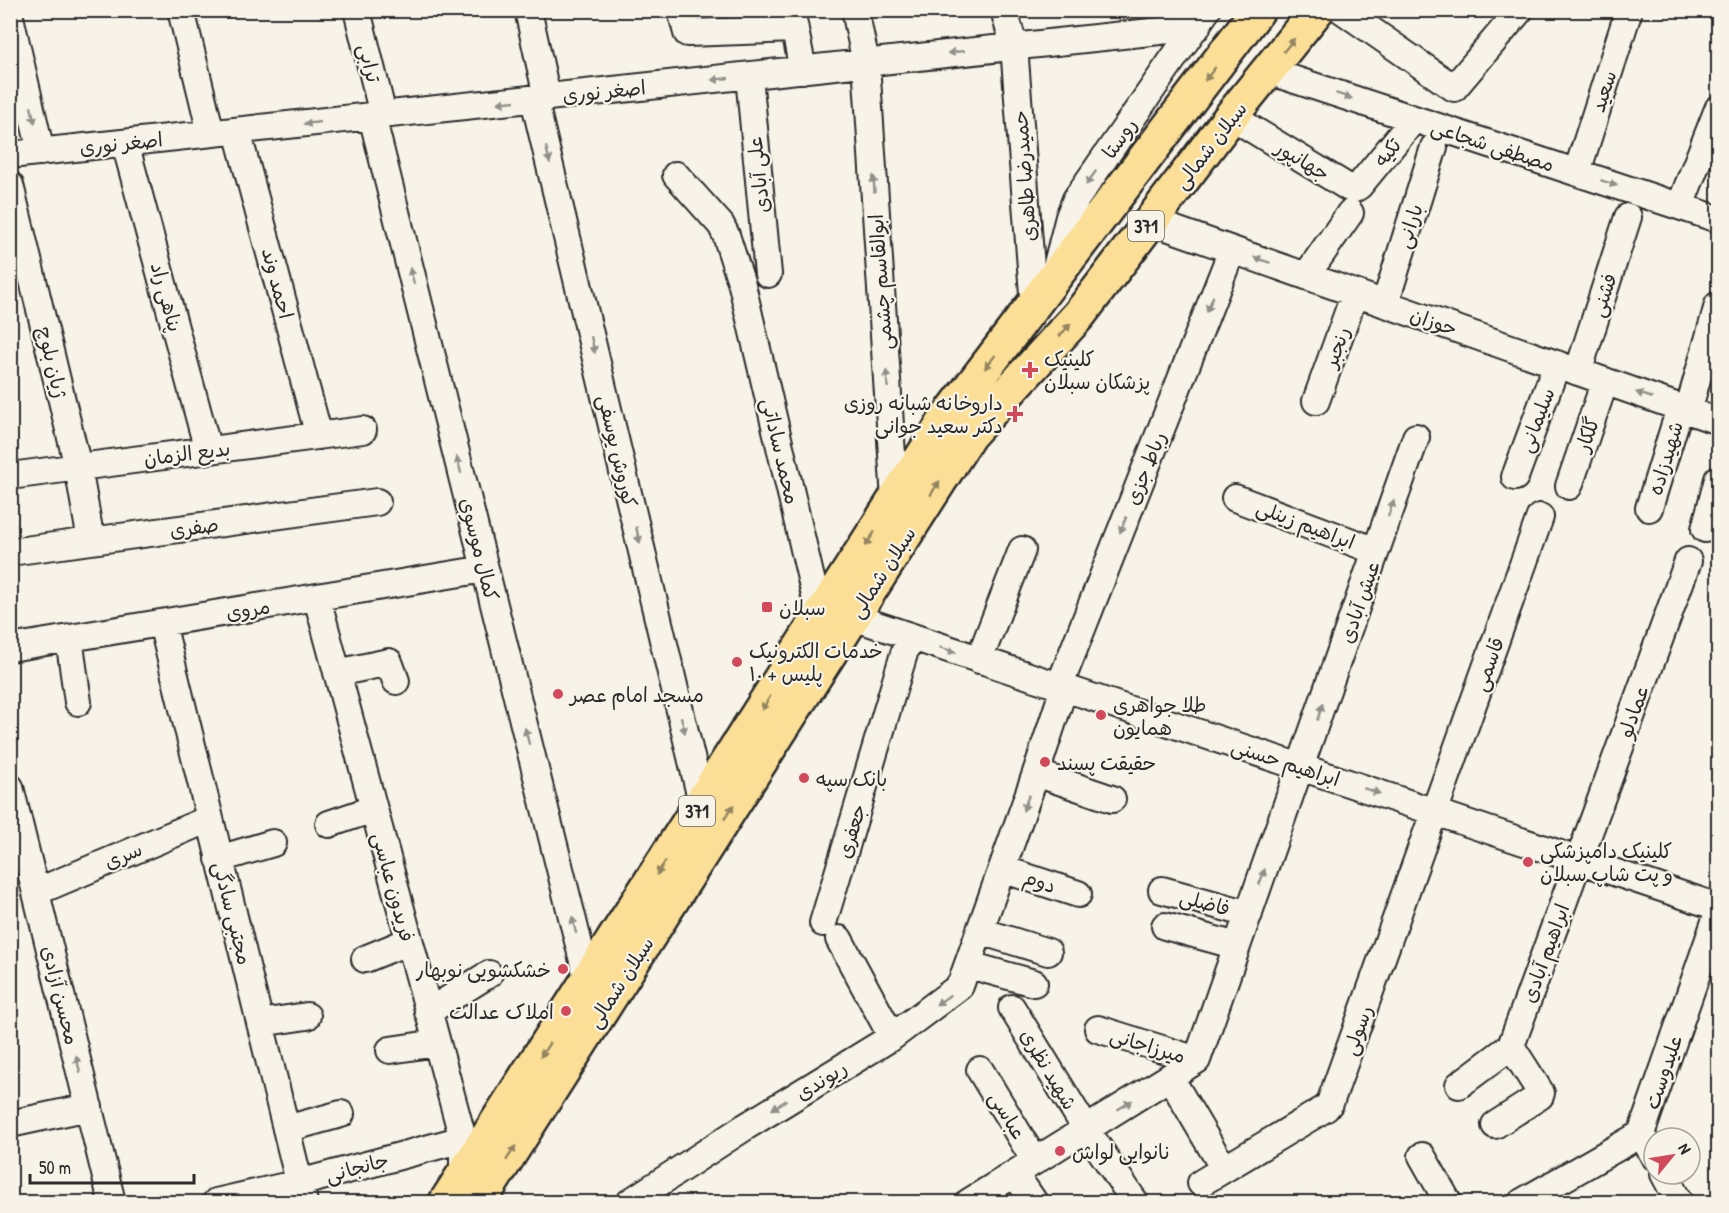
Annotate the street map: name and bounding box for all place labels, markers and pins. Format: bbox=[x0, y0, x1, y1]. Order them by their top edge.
place label: کلینیک پزشکان سبلان bbox=[1044, 345, 1150, 395]
marker: کلینیک پزشکان سبلان bbox=[1021, 361, 1039, 379]
place label: داروخانه شبانه روزی دکتر سعید جوانی bbox=[844, 389, 1003, 439]
marker: داروخانه شبانه روزی دکتر سعید جوانی bbox=[1008, 407, 1022, 421]
place label: سبلان bbox=[779, 594, 826, 621]
marker: سبلان bbox=[760, 600, 774, 614]
place label: خدمات الکترونیک پلیس + ۱۰ bbox=[749, 637, 883, 687]
marker: خدمات الکترونیک پلیس + ۱۰ bbox=[730, 655, 744, 669]
place label: مسجد امام عصر bbox=[568, 681, 704, 710]
marker: مسجد امام عصر bbox=[551, 687, 565, 701]
place label: طلا جواهری همایون bbox=[1113, 691, 1207, 741]
marker: طلا جواهری همایون bbox=[1094, 708, 1108, 722]
place label: حقیقت پسند bbox=[1057, 749, 1156, 776]
marker: حقیقت پسند bbox=[1038, 755, 1052, 769]
place label: بانک سپه bbox=[816, 765, 887, 792]
marker: بانک سپه bbox=[797, 771, 811, 785]
place label: کلینیک دامپزشکی و پت شاپ سبلان bbox=[1540, 837, 1673, 887]
marker: کلینیک دامپزشکی و پت شاپ سبلان bbox=[1521, 855, 1535, 869]
place label: خشکشویی نوبهار bbox=[415, 956, 551, 983]
marker: خشکشویی نوبهار bbox=[556, 962, 570, 976]
place label: املاک عدالت bbox=[449, 998, 554, 1025]
marker: املاک عدالت bbox=[559, 1004, 573, 1018]
place label: نانوایی لواش bbox=[1072, 1138, 1171, 1166]
marker: نانوایی لواش bbox=[1053, 1144, 1067, 1158]

